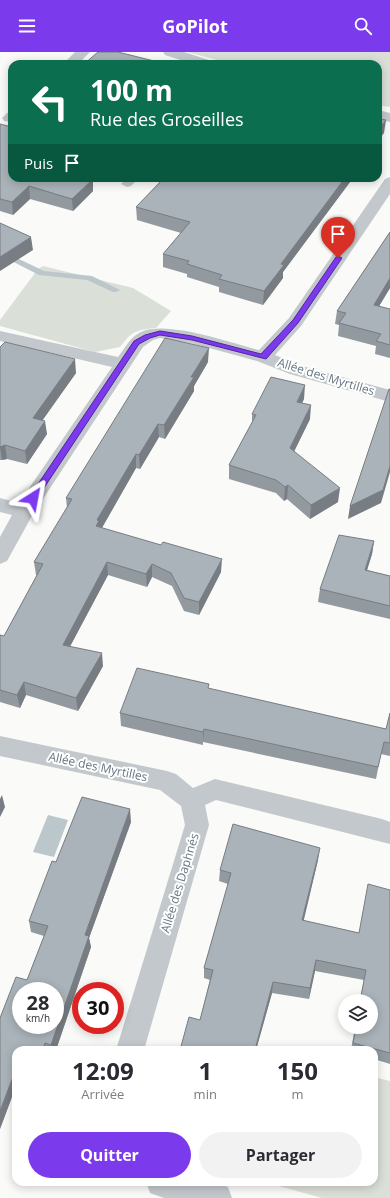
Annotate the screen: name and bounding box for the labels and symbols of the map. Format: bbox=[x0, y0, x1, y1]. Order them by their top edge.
pin bbox=[321, 217, 355, 258]
street label: Allée des Myrtilles bbox=[276, 354, 377, 399]
position arrow bbox=[12, 477, 54, 519]
street label: Allée des Myrtilles bbox=[47, 748, 149, 785]
street label: Allée des Daphnés bbox=[156, 831, 203, 935]
speed limit sign: 30 bbox=[72, 982, 124, 1034]

